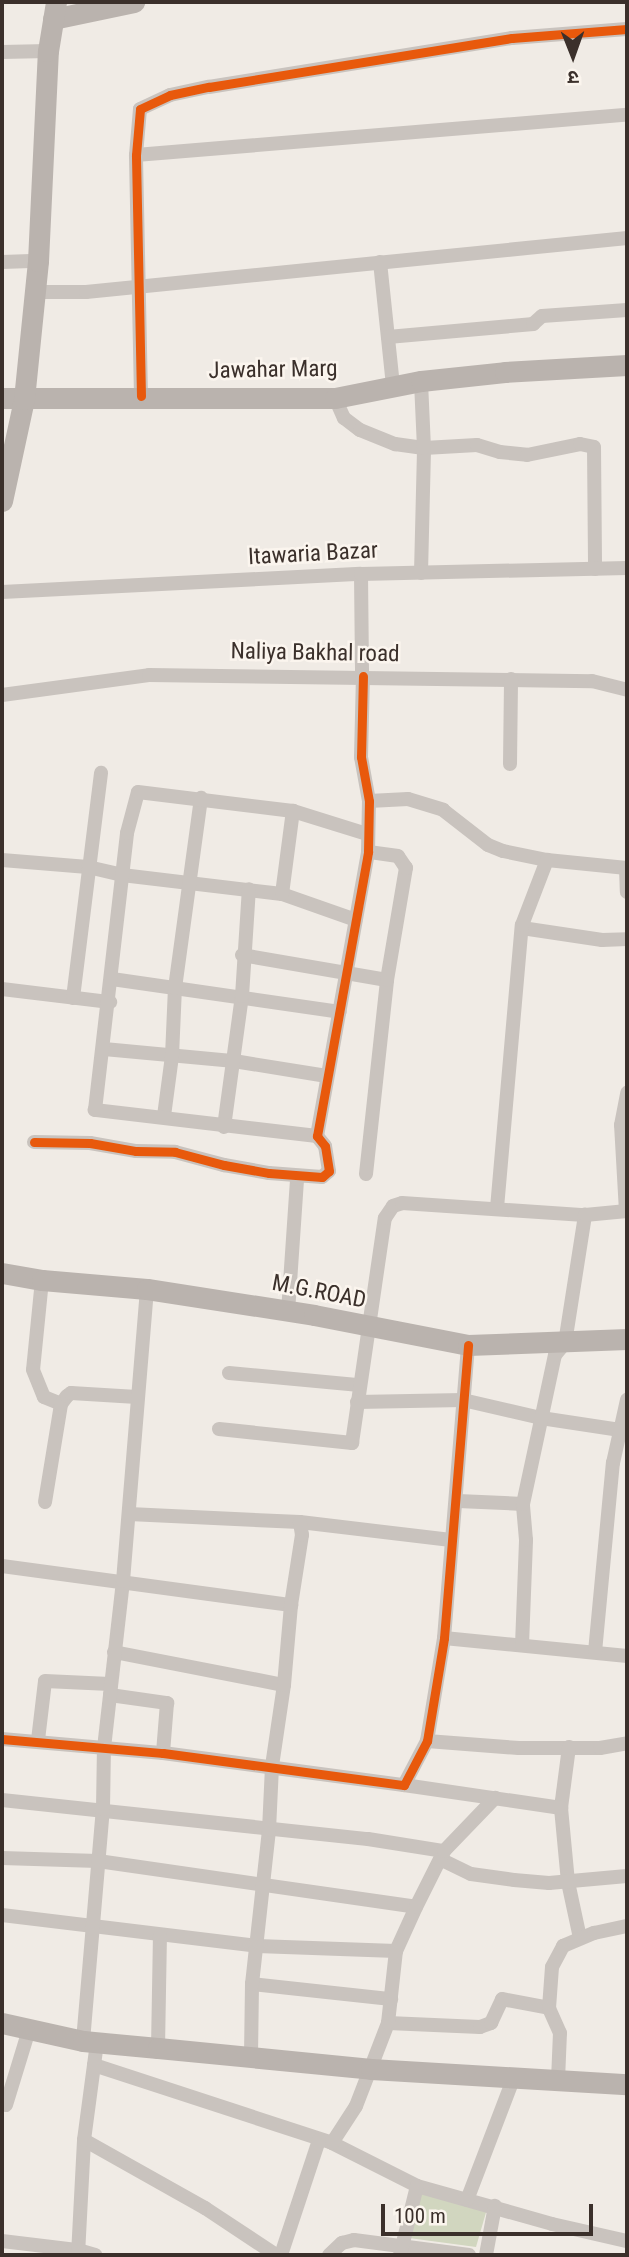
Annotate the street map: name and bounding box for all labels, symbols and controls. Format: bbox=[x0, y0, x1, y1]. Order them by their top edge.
north arrow bbox=[538, 21, 608, 91]
text: उ bbox=[568, 66, 579, 89]
street label: Jawahar Marg bbox=[208, 355, 338, 385]
street label: Itawaria Bazar bbox=[247, 537, 379, 571]
street label: Naliya Bakhal road bbox=[230, 638, 400, 668]
street label: M.G.ROAD bbox=[270, 1269, 368, 1315]
scale bar bbox=[384, 2190, 596, 2234]
text: 100 m bbox=[394, 2204, 446, 2228]

